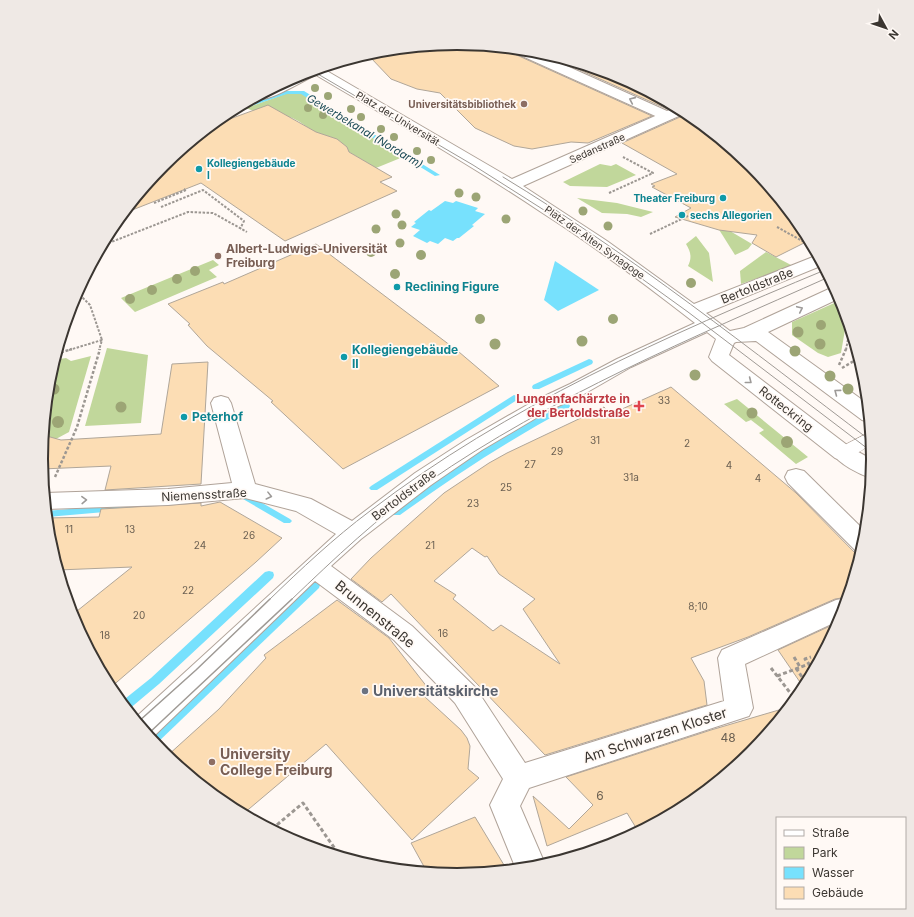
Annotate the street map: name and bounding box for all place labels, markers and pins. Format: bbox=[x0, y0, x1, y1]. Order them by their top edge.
place label: Universitätsbibliothek bbox=[408, 98, 516, 110]
marker: Universitätsbibliothek bbox=[519, 99, 529, 109]
place label: Kollegiengebäude I bbox=[207, 157, 296, 181]
marker: Kollegiengebäude I bbox=[194, 164, 204, 174]
place label: Theater Freiburg bbox=[633, 192, 715, 205]
marker: Theater Freiburg bbox=[718, 193, 728, 203]
place label: sechs Allegorien bbox=[690, 209, 772, 222]
marker: sechs Allegorien bbox=[677, 210, 687, 220]
place label: Albert-Ludwigs-Universität Freiburg bbox=[226, 241, 388, 270]
marker: Albert-Ludwigs-Universität Freiburg bbox=[213, 251, 223, 261]
place label: Reclining Figure bbox=[405, 279, 499, 294]
marker: Reclining Figure bbox=[392, 282, 402, 292]
place label: Kollegiengebäude II bbox=[352, 342, 458, 371]
marker: Kollegiengebäude II bbox=[339, 352, 349, 362]
place label: Lungenfachärzte in der Bertoldstraße bbox=[516, 391, 630, 420]
marker: Lungenfachärzte in der Bertoldstraße bbox=[633, 400, 645, 412]
place label: Peterhof bbox=[192, 409, 243, 424]
marker: Peterhof bbox=[179, 412, 189, 422]
place label: Universitätskirche bbox=[373, 682, 498, 699]
marker: Universitätskirche bbox=[360, 686, 370, 696]
place label: University College Freiburg bbox=[220, 745, 333, 778]
marker: University College Freiburg bbox=[207, 757, 217, 767]

